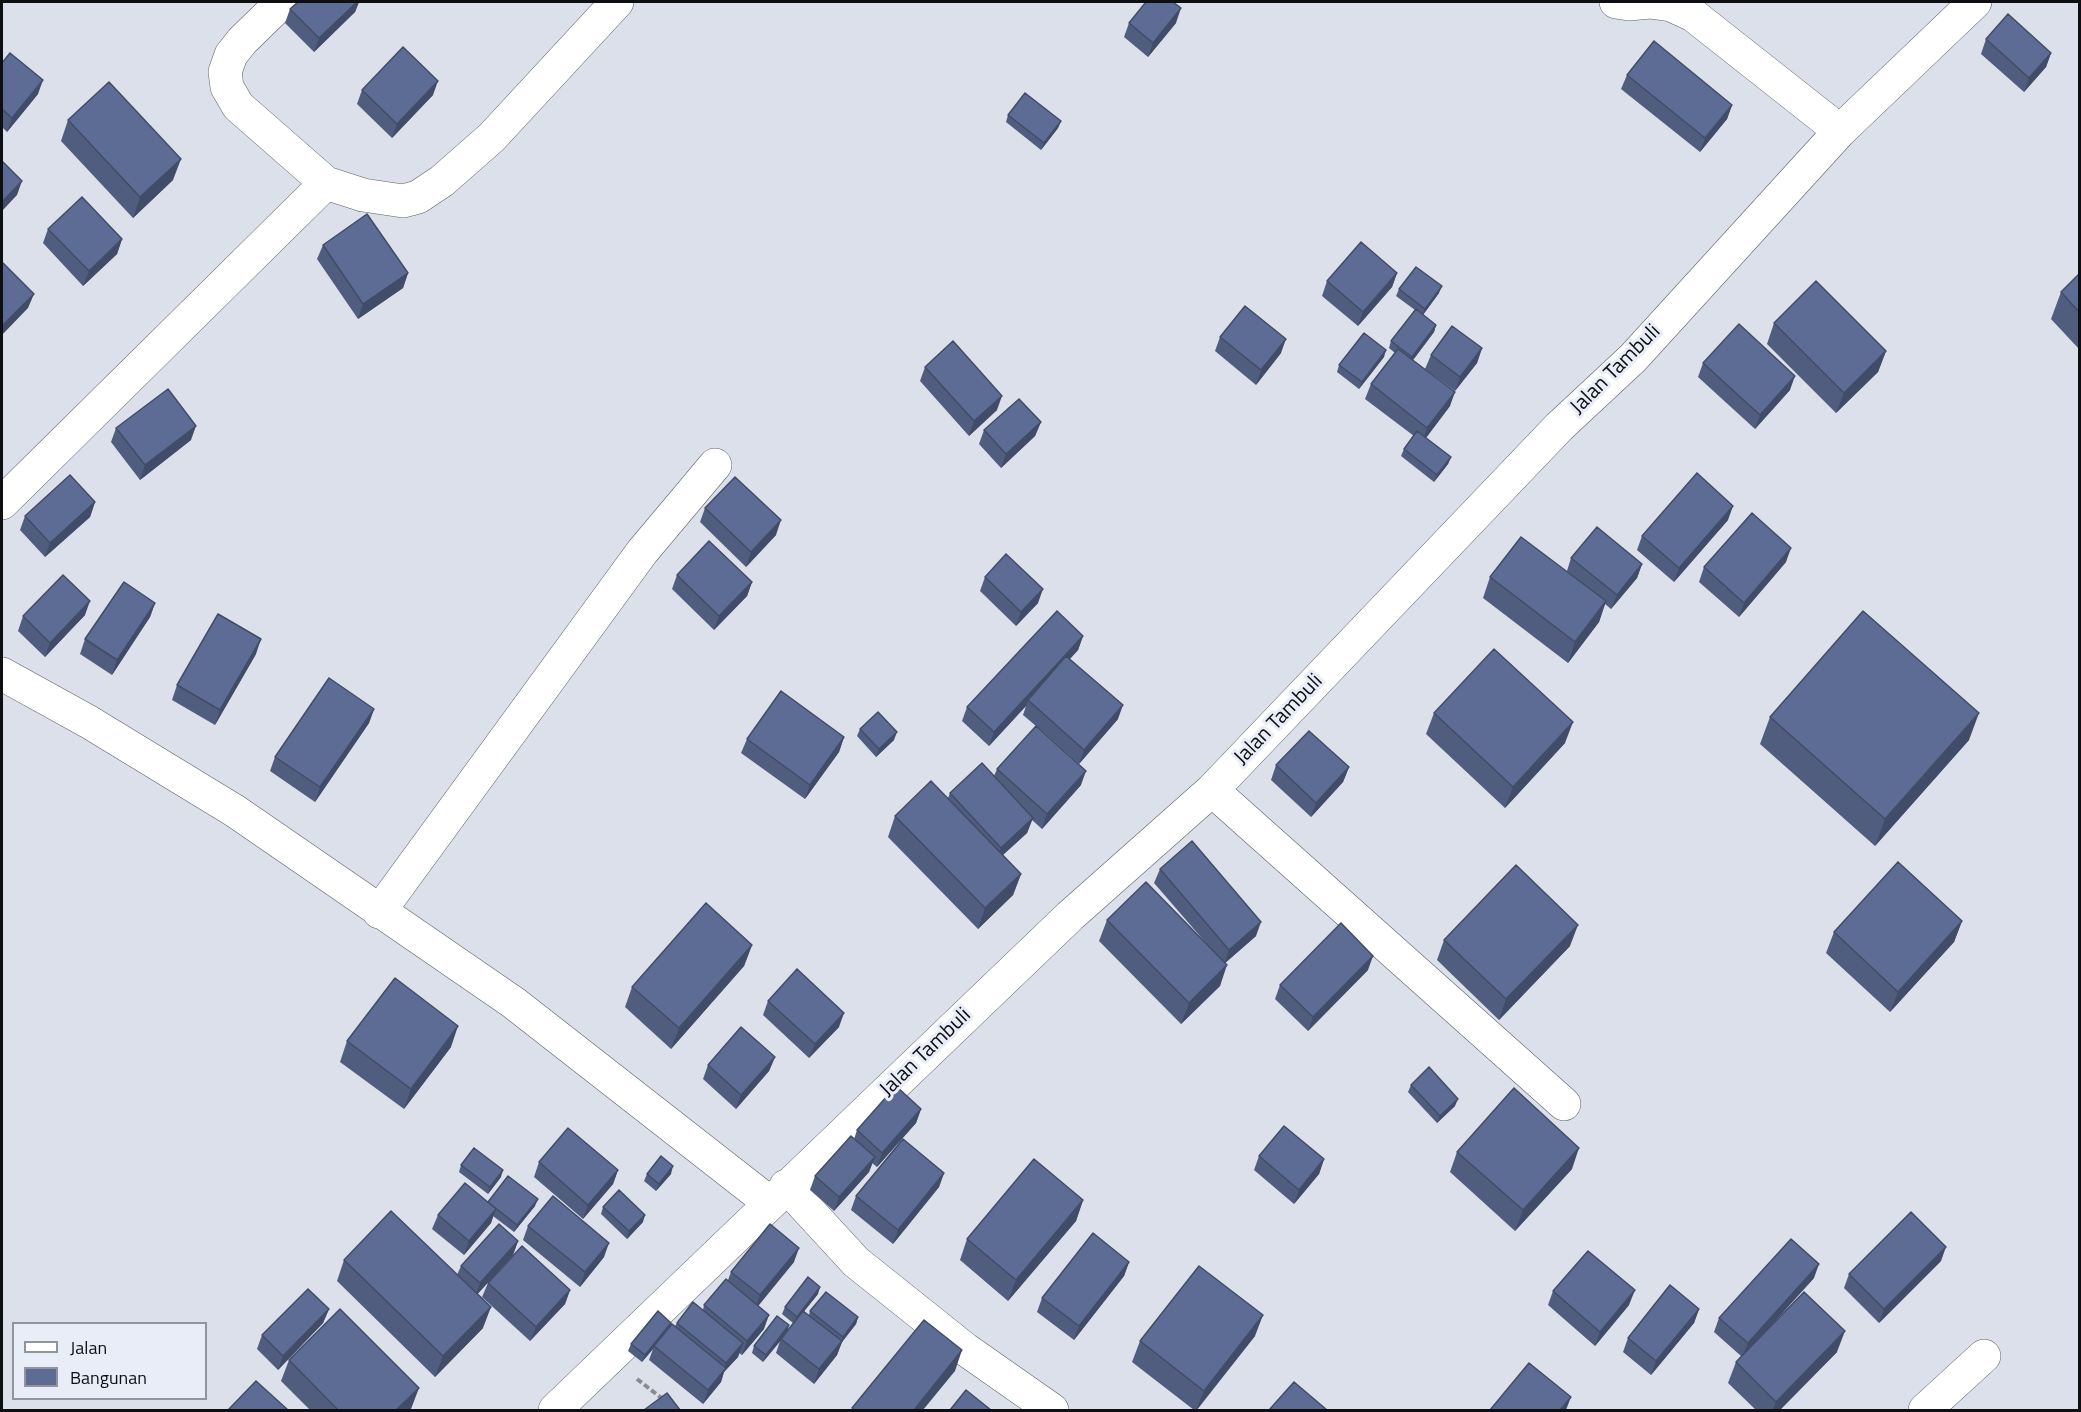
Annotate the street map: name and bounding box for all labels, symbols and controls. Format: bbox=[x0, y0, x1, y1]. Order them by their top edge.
street label: Jalan Tambuli bbox=[1566, 320, 1666, 420]
street label: Jalan Tambuli bbox=[1229, 669, 1329, 771]
street label: Jalan Tambuli bbox=[875, 1003, 977, 1103]
legend bbox=[12, 1322, 207, 1400]
text: Jalan bbox=[70, 1334, 107, 1361]
text: Bangunan bbox=[70, 1364, 147, 1391]

